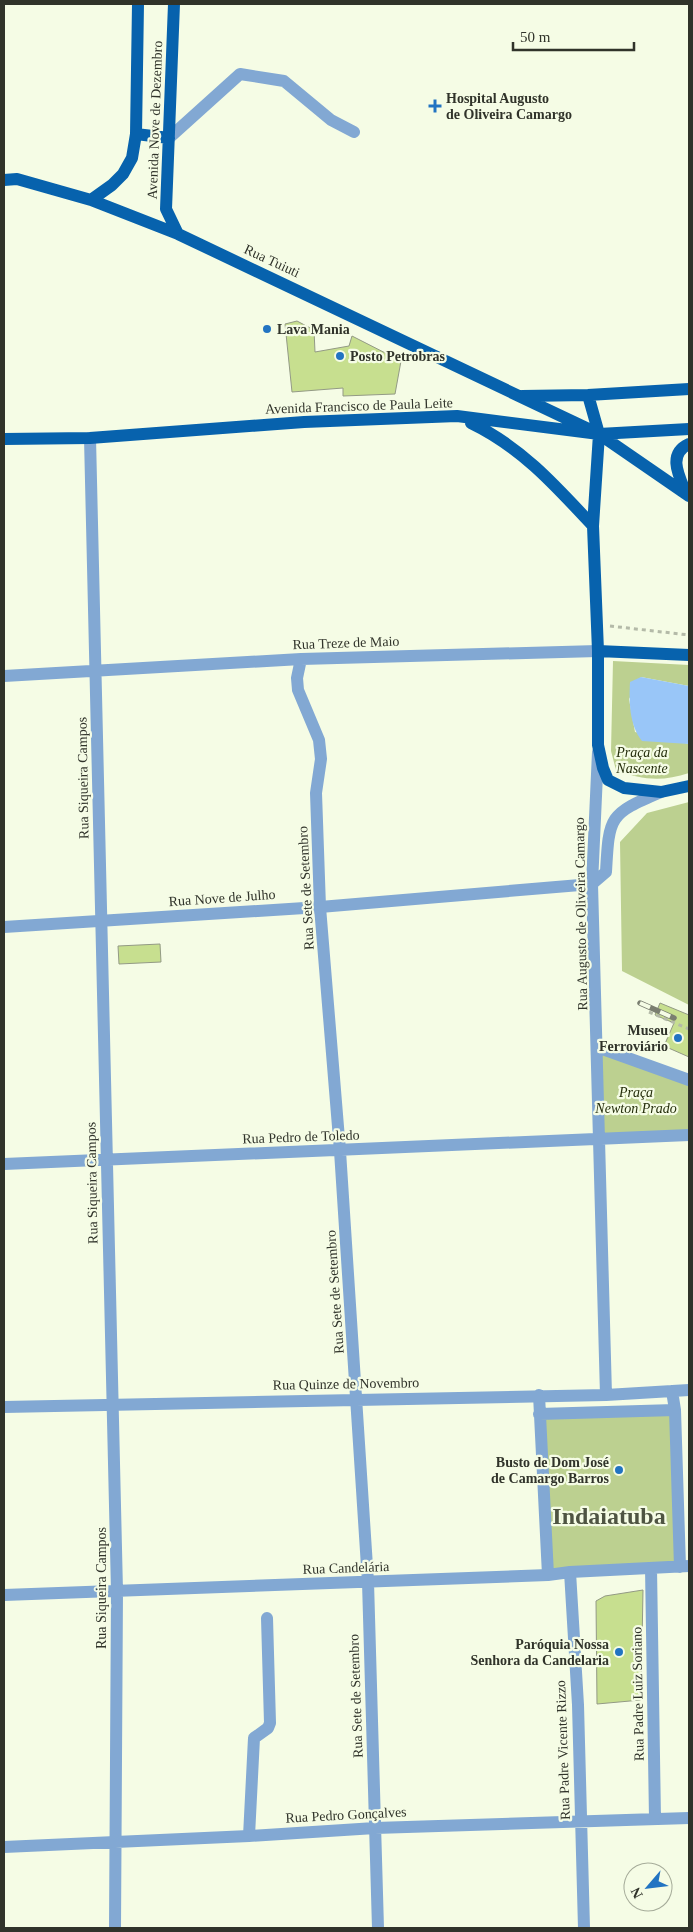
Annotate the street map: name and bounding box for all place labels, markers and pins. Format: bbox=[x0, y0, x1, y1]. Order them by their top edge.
place label: Hospital Augusto de Oliveira Camargo bbox=[446, 91, 572, 122]
marker: Hospital Augusto de Oliveira Camargo bbox=[428, 99, 442, 113]
place label: Lava Mania bbox=[277, 322, 350, 337]
marker: Lava Mania bbox=[261, 323, 273, 335]
place label: Posto Petrobras bbox=[350, 349, 446, 364]
marker: Posto Petrobras bbox=[334, 350, 346, 362]
place label: Museu Ferroviário bbox=[599, 1023, 668, 1054]
marker: Museu Ferroviário bbox=[672, 1032, 684, 1044]
place label: Busto de Dom José de Camargo Barros bbox=[491, 1455, 610, 1486]
marker: Busto de Dom José de Camargo Barros bbox=[613, 1464, 625, 1476]
place label: Paróquia Nossa Senhora da Candelaria bbox=[471, 1637, 609, 1668]
marker: Paróquia Nossa Senhora da Candelaria bbox=[613, 1646, 625, 1658]

